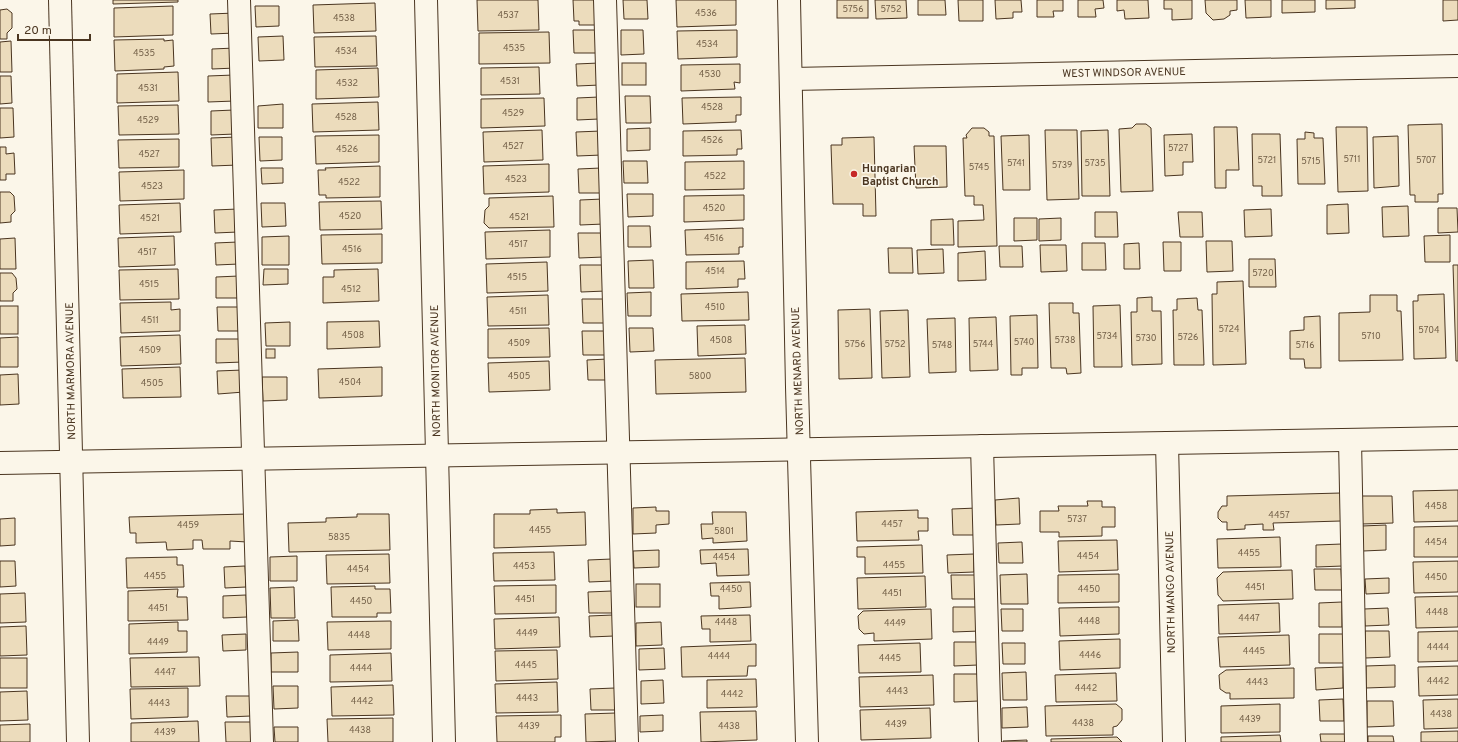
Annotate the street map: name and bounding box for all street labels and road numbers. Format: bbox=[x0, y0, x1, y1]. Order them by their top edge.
street label: WEST WINDSOR AVENUE bbox=[1062, 65, 1186, 81]
street label: NORTH MARMORA AVENUE bbox=[63, 302, 79, 440]
street label: NORTH MONITOR AVENUE bbox=[428, 305, 444, 437]
street label: NORTH MENARD AVENUE bbox=[789, 307, 807, 435]
street label: NORTH MANGO AVENUE bbox=[1163, 530, 1179, 653]

